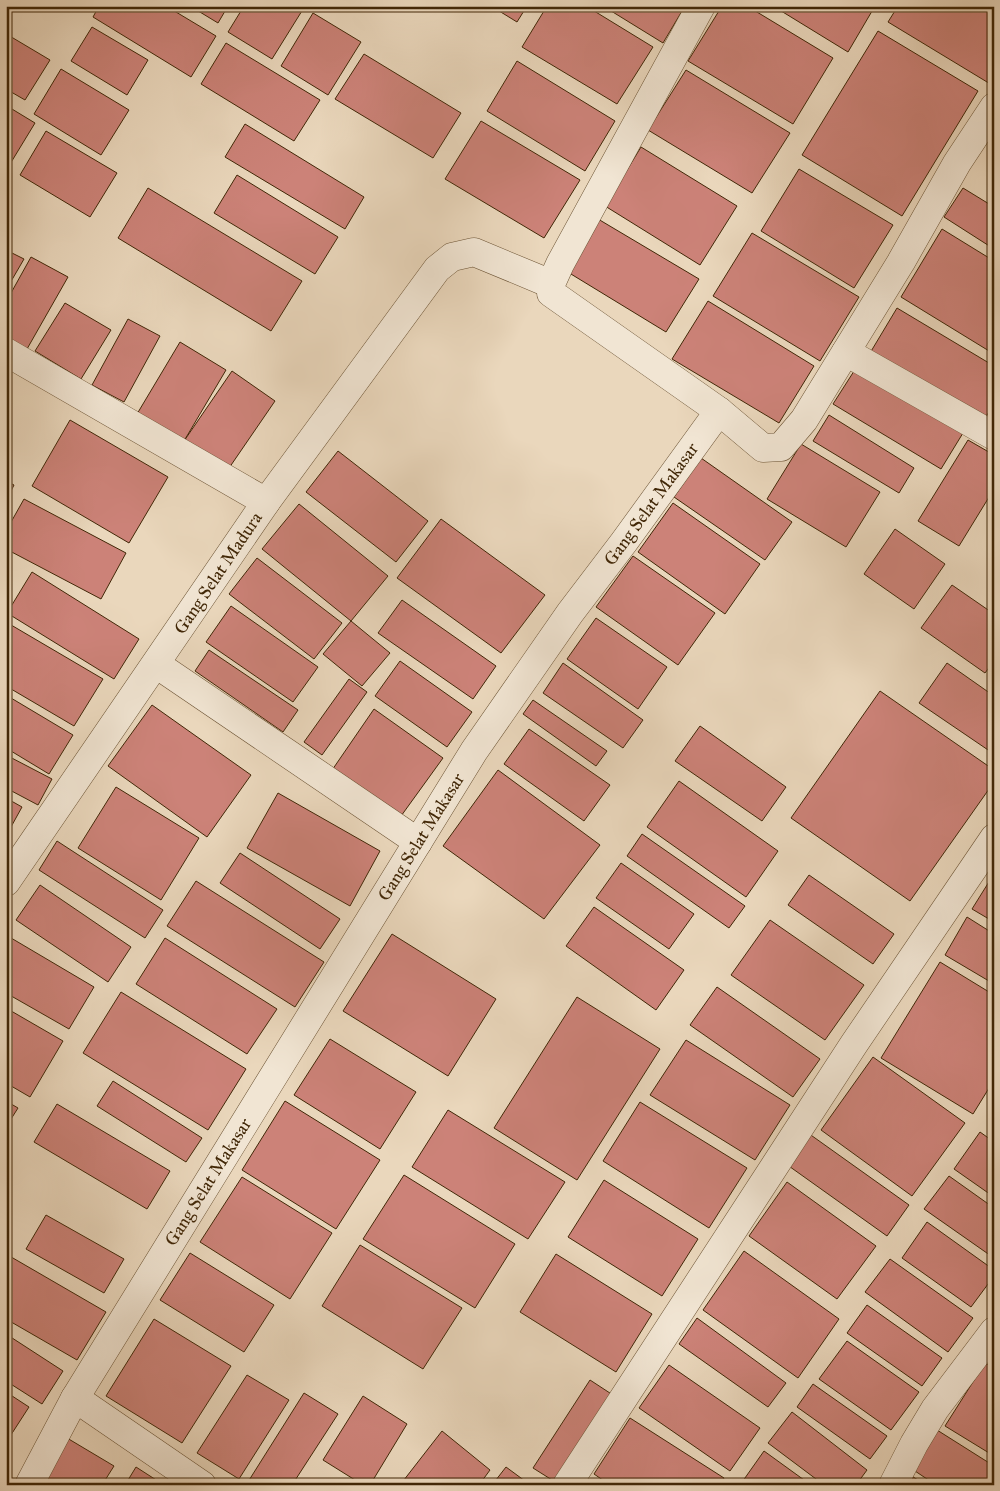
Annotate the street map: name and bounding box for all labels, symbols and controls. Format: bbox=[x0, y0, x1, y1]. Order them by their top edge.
street label: Gang Selat Makasar bbox=[599, 438, 704, 570]
street label: Gang Selat Madura bbox=[169, 507, 268, 639]
street label: Gang Selat Makasar bbox=[373, 769, 470, 905]
street label: Gang Selat Makasar bbox=[160, 1114, 257, 1250]

